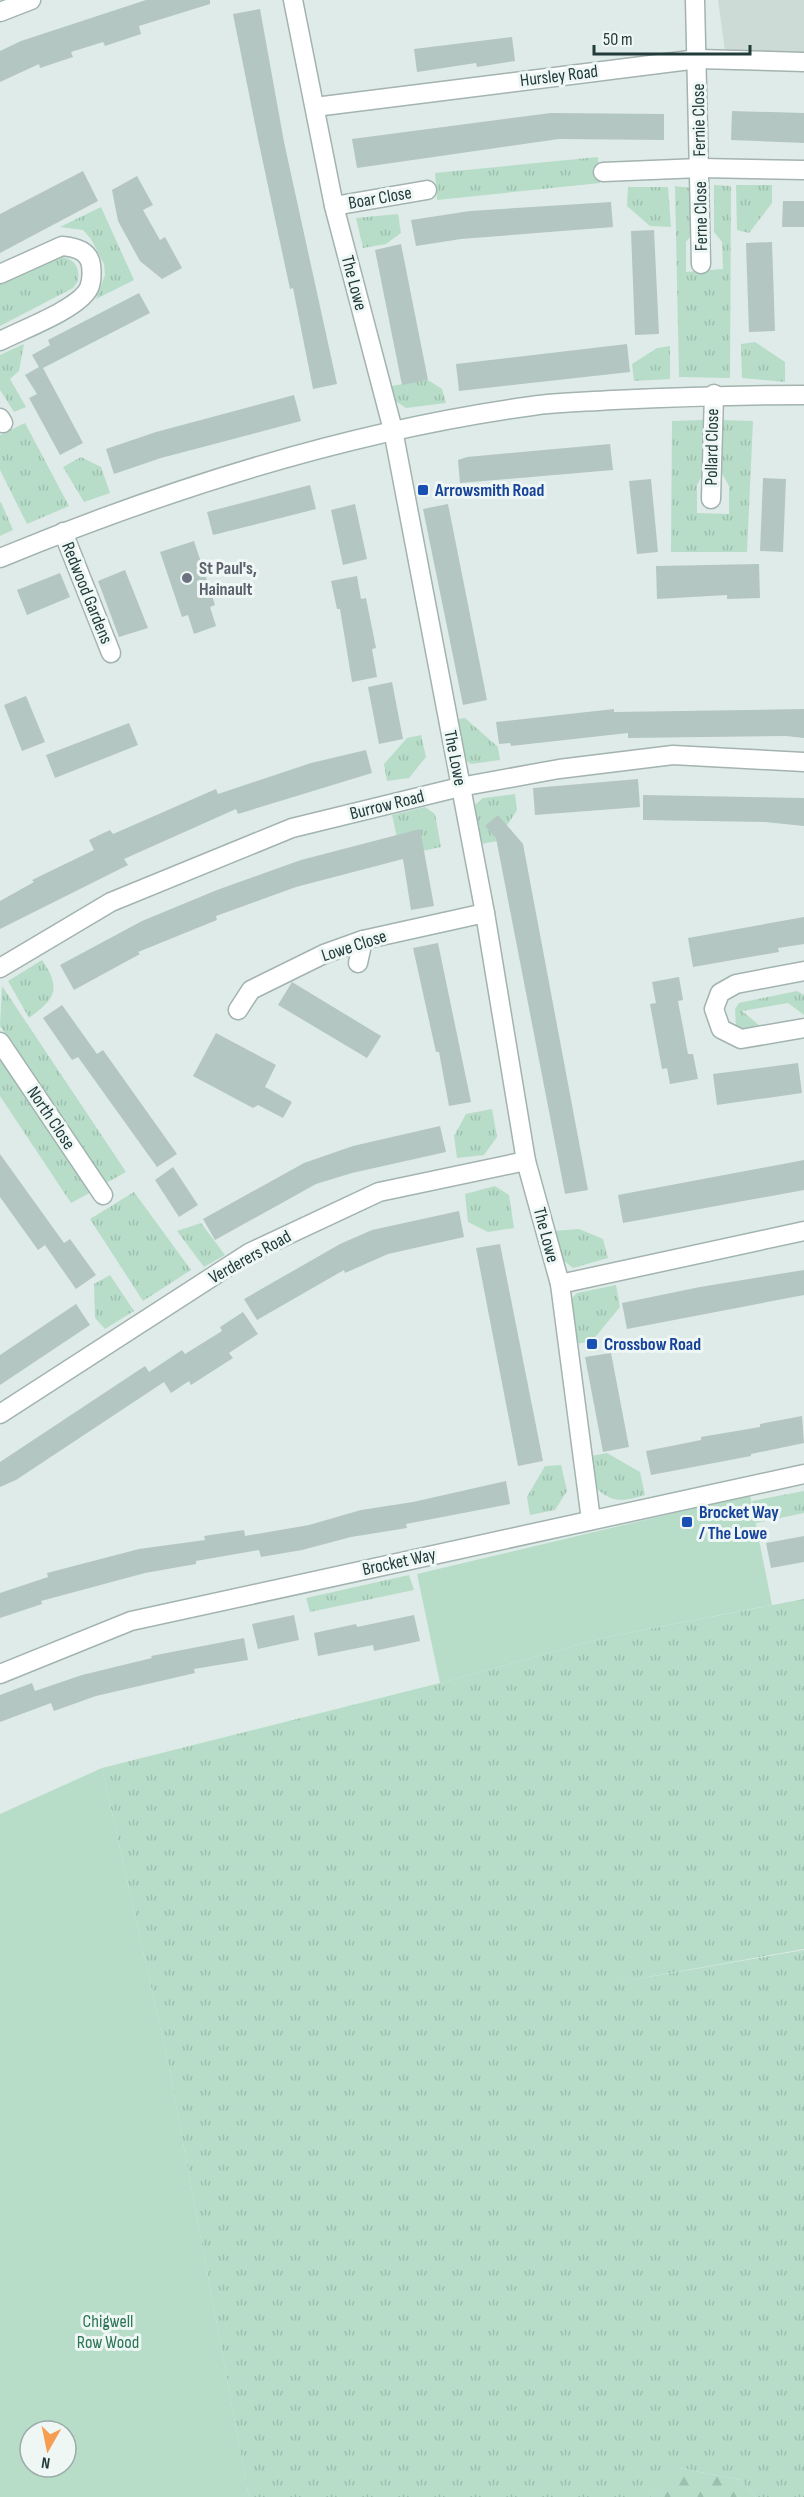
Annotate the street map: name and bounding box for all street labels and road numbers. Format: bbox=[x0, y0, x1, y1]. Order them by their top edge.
street label: Hursley Road bbox=[519, 61, 599, 91]
street label: Fernie Close bbox=[688, 83, 710, 157]
street label: Ferne Close bbox=[690, 181, 712, 251]
street label: Boar Close bbox=[347, 182, 413, 214]
street label: The Lowe bbox=[337, 253, 371, 313]
street label: Pollard Close bbox=[701, 408, 723, 486]
street label: Redwood Gardens bbox=[57, 539, 117, 647]
street label: The Lowe bbox=[439, 728, 471, 788]
street label: Burrow Road bbox=[348, 786, 426, 824]
street label: Lowe Close bbox=[319, 926, 389, 966]
street label: North Close bbox=[22, 1083, 80, 1153]
street label: The Lowe bbox=[529, 1205, 563, 1265]
street label: Verderers Road bbox=[205, 1226, 295, 1288]
street label: Brocket Way bbox=[360, 1544, 438, 1580]

